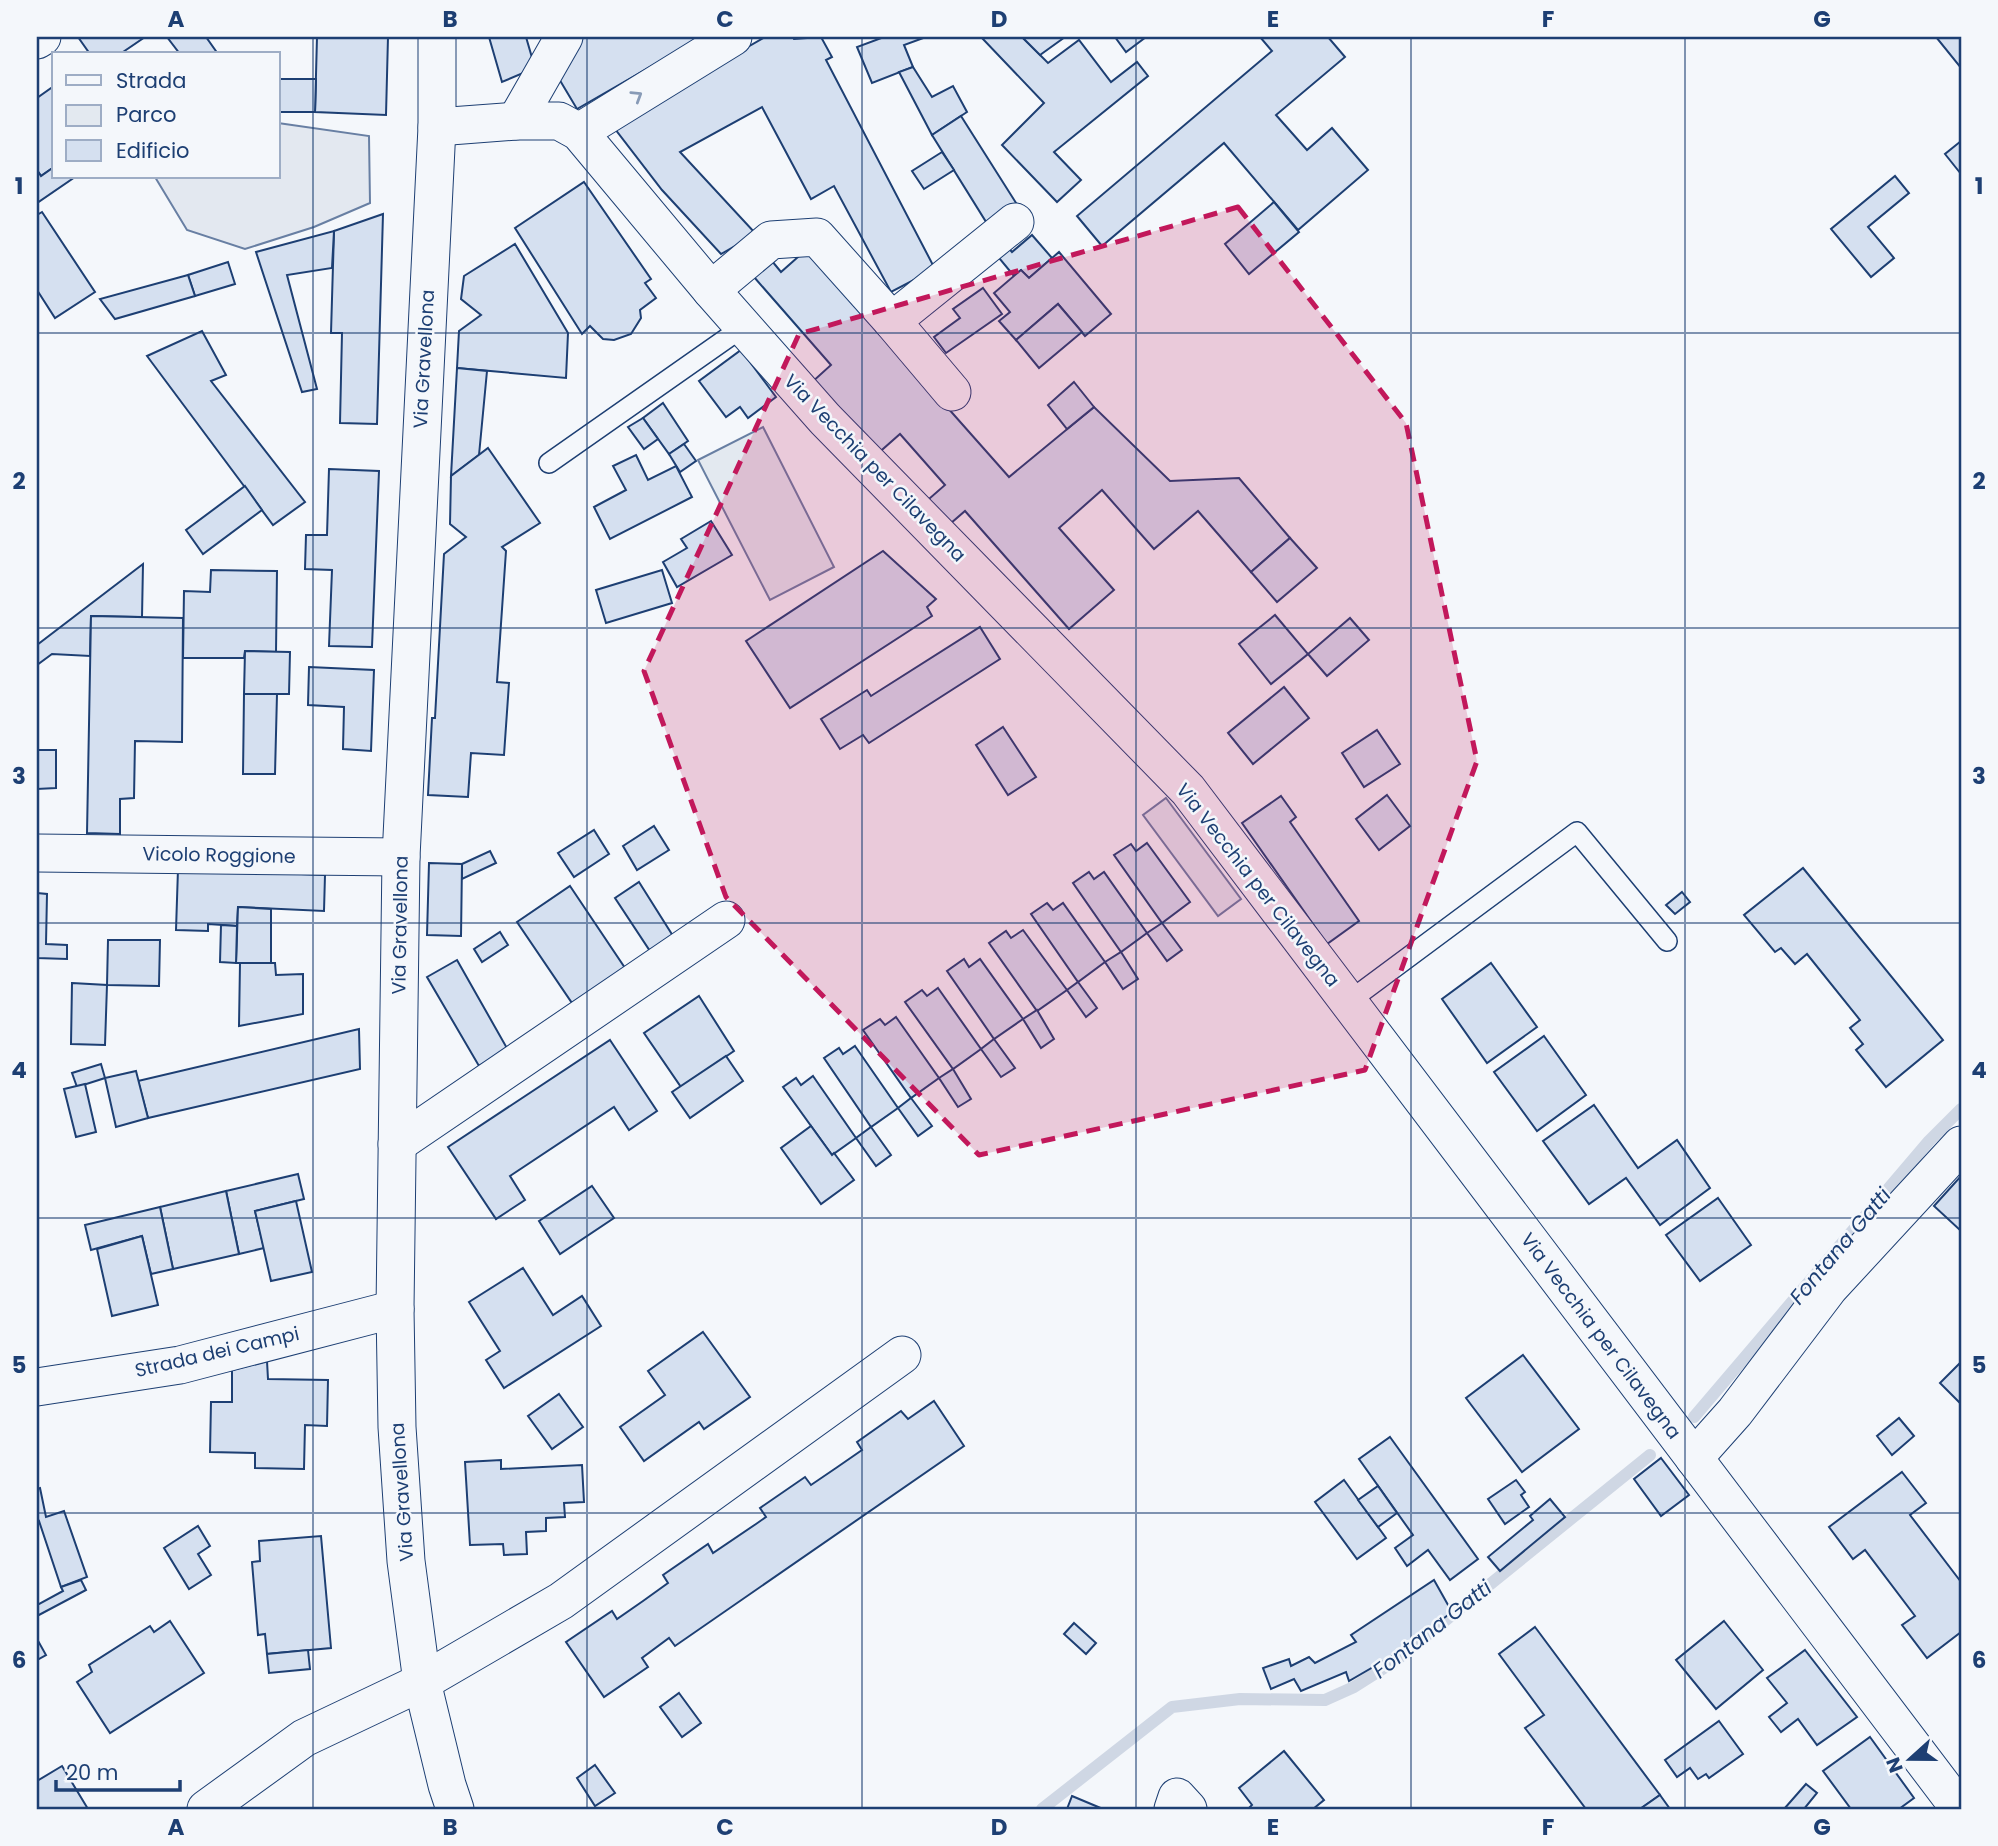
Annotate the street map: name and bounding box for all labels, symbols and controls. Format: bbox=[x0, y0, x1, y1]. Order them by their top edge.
text: A bbox=[168, 3, 185, 35]
text: B bbox=[442, 3, 458, 35]
text: C bbox=[716, 3, 734, 35]
text: D bbox=[991, 3, 1007, 35]
text: E bbox=[1267, 3, 1279, 35]
text: F bbox=[1542, 3, 1554, 35]
text: G bbox=[1813, 3, 1831, 35]
legend bbox=[52, 52, 280, 178]
text: Strada bbox=[116, 66, 186, 95]
one-way arrow bbox=[629, 91, 642, 104]
text: Parco bbox=[116, 100, 176, 129]
text: Edificio bbox=[116, 136, 190, 165]
text: 1 bbox=[15, 170, 23, 202]
text: 1 bbox=[1975, 170, 1983, 202]
street label: Via Gravellona bbox=[407, 289, 441, 429]
street label: Via Vecchia per Cilavegna bbox=[778, 368, 972, 568]
text: 2 bbox=[12, 465, 26, 497]
text: 2 bbox=[1972, 465, 1986, 497]
text: 3 bbox=[12, 760, 26, 792]
text: 3 bbox=[1972, 760, 1986, 792]
street label: Via Vecchia per Cilavegna bbox=[1170, 777, 1346, 993]
street label: Vicolo Roggione bbox=[142, 840, 296, 870]
street label: Via Gravellona bbox=[385, 855, 415, 995]
text: 4 bbox=[11, 1054, 27, 1086]
text: 4 bbox=[1971, 1054, 1987, 1086]
water label: Fontana Gatti bbox=[1783, 1181, 1898, 1311]
street label: Via Vecchia per Cilavegna bbox=[1514, 1227, 1688, 1445]
street label: Strada dei Campi bbox=[132, 1320, 302, 1384]
text: 5 bbox=[12, 1349, 26, 1381]
text: 5 bbox=[1972, 1349, 1986, 1381]
street label: Via Gravellona bbox=[384, 1422, 420, 1562]
water label: Fontana Gatti bbox=[1366, 1573, 1498, 1685]
text: 6 bbox=[12, 1644, 26, 1676]
text: 6 bbox=[1972, 1644, 1986, 1676]
north arrow bbox=[1876, 1724, 1946, 1794]
scale bar bbox=[56, 1748, 180, 1792]
text: N bbox=[1879, 1753, 1910, 1776]
text: 20 m bbox=[66, 1758, 119, 1787]
text: A bbox=[168, 1811, 185, 1843]
text: B bbox=[442, 1811, 458, 1843]
text: C bbox=[716, 1811, 734, 1843]
text: D bbox=[991, 1811, 1007, 1843]
text: E bbox=[1267, 1811, 1279, 1843]
text: F bbox=[1542, 1811, 1554, 1843]
text: G bbox=[1813, 1811, 1831, 1843]

